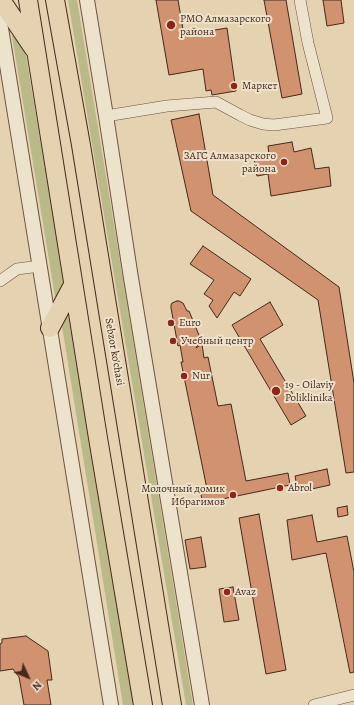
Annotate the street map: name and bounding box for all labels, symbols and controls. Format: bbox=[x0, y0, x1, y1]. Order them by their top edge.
place label: РМО Алмазарского района bbox=[180, 12, 271, 38]
marker: РМО Алмазарского района bbox=[165, 19, 177, 31]
place label: Маркет bbox=[242, 79, 277, 93]
marker: Маркет bbox=[229, 81, 239, 91]
place label: ЗАГС Алмазарского района bbox=[184, 149, 276, 175]
marker: ЗАГС Алмазарского района bbox=[279, 157, 289, 167]
place label: Euro bbox=[179, 316, 201, 330]
street label: Sebzor ko‘chasi bbox=[102, 317, 126, 387]
marker: Euro bbox=[166, 318, 176, 328]
place label: Учебный центр bbox=[181, 334, 254, 348]
marker: Учебный центр bbox=[168, 336, 178, 346]
place label: Nur bbox=[192, 369, 210, 383]
marker: Nur bbox=[179, 371, 189, 381]
place label: 19 - Oilaviy Poliklinika bbox=[285, 378, 334, 404]
marker: 19 - Oilaviy Poliklinika bbox=[270, 385, 282, 397]
place label: Abrol bbox=[288, 481, 312, 495]
place label: Молочный домик Ибрагимов bbox=[141, 482, 225, 508]
marker: Abrol bbox=[275, 483, 285, 493]
marker: Молочный домик Ибрагимов bbox=[228, 490, 238, 500]
place label: Avaz bbox=[235, 585, 256, 599]
marker: Avaz bbox=[222, 587, 232, 597]
north arrow bbox=[8, 657, 48, 697]
text: N bbox=[29, 678, 45, 694]

